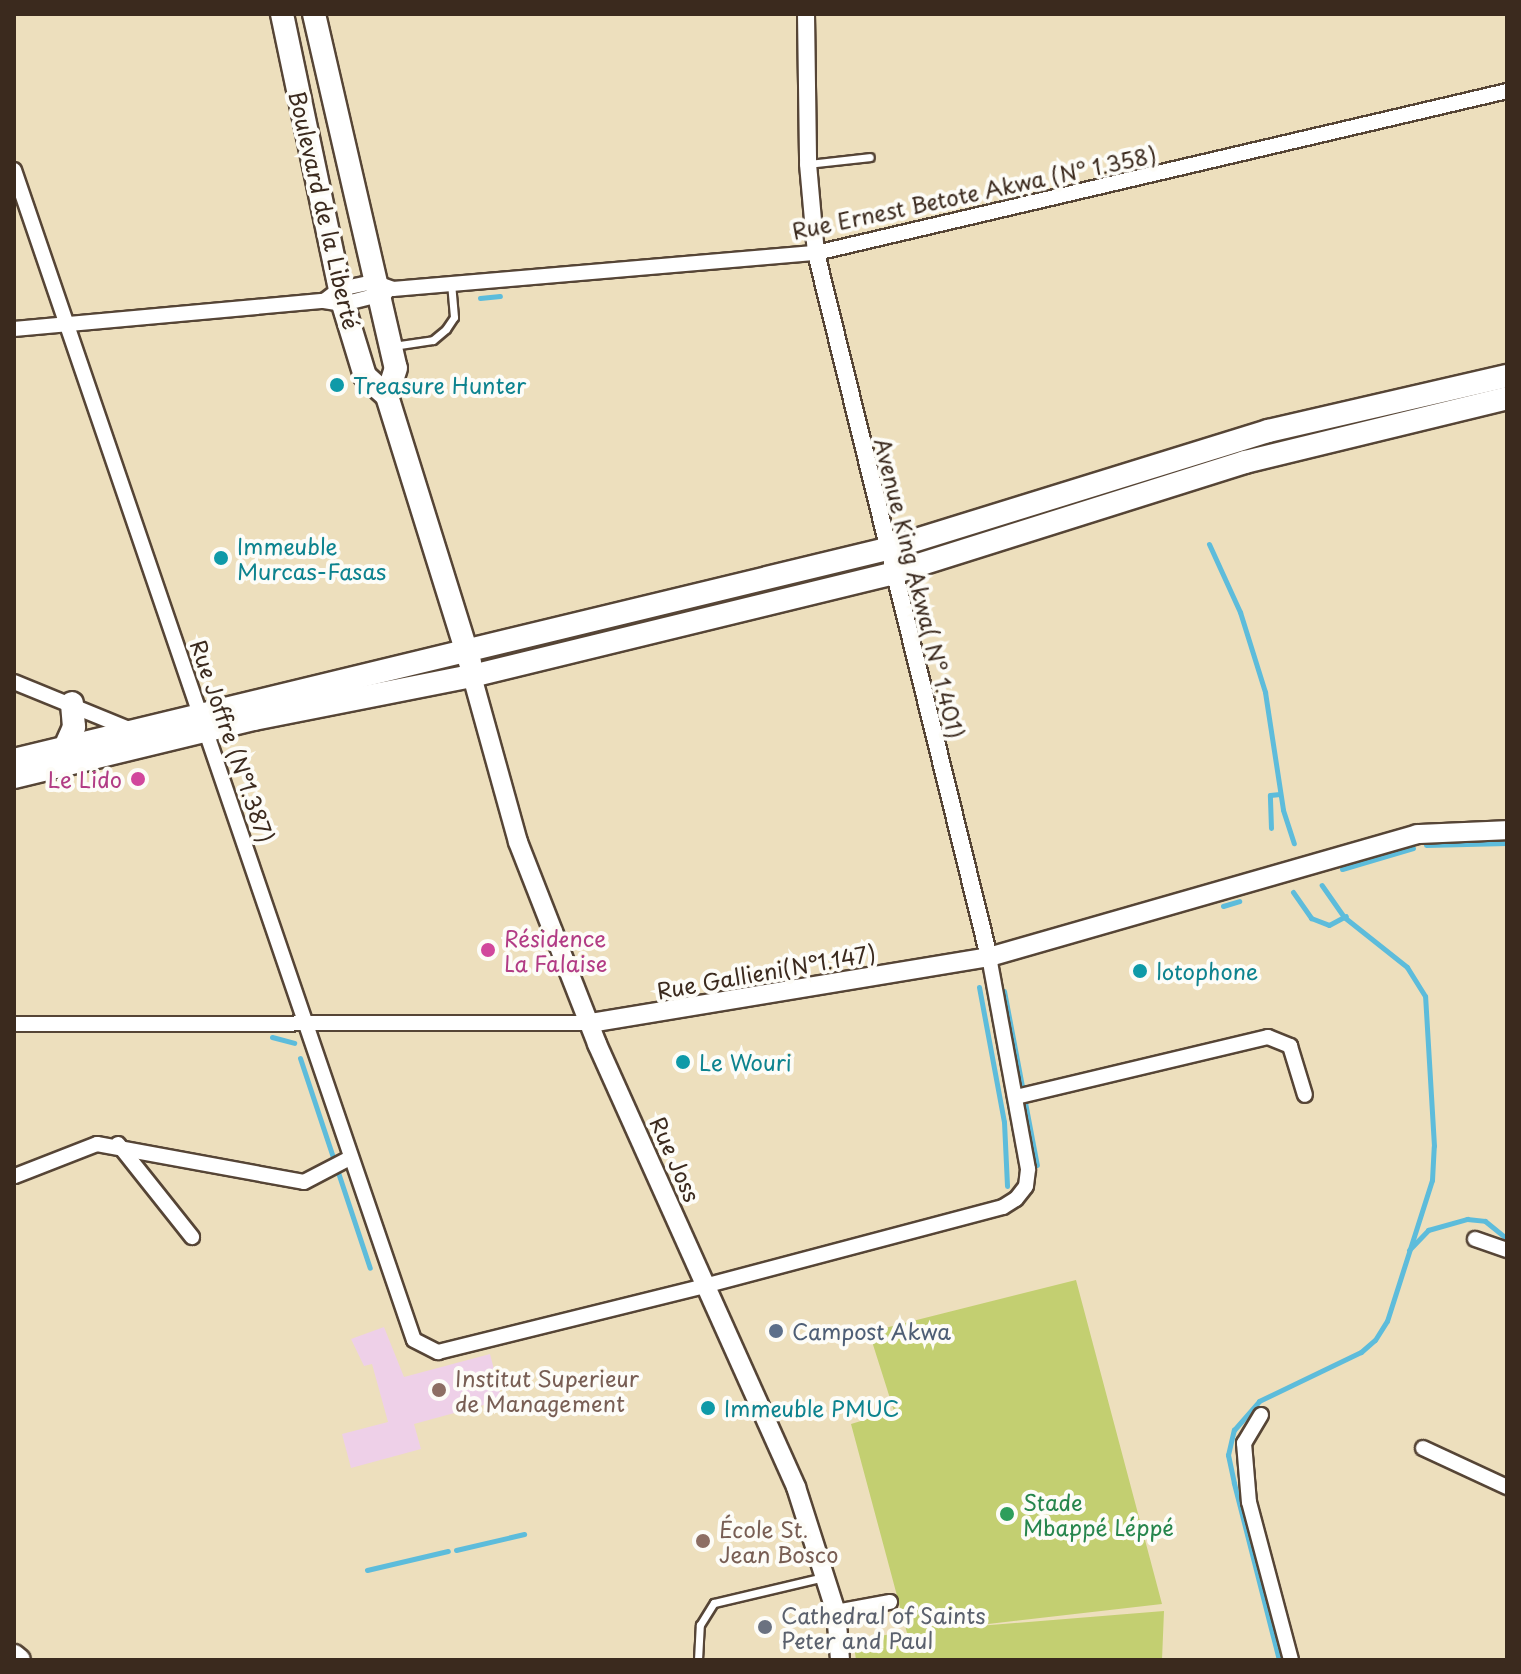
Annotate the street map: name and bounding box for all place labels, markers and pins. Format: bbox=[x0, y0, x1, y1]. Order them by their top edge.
place label: Treasure Hunter bbox=[353, 372, 528, 398]
marker: Treasure Hunter bbox=[328, 376, 346, 394]
place label: Immeuble Murcas-Fasas bbox=[237, 532, 386, 584]
marker: Immeuble Murcas-Fasas bbox=[212, 549, 230, 567]
place label: Le Lido bbox=[48, 766, 122, 792]
marker: Le Lido bbox=[129, 770, 147, 788]
place label: Résidence La Falaise bbox=[504, 924, 610, 976]
marker: Résidence La Falaise bbox=[479, 941, 497, 959]
place label: lotophone bbox=[1156, 958, 1258, 984]
marker: lotophone bbox=[1131, 962, 1149, 980]
place label: Le Wouri bbox=[699, 1049, 792, 1075]
marker: Le Wouri bbox=[674, 1053, 692, 1071]
place label: Campost Akwa bbox=[792, 1318, 952, 1344]
marker: Campost Akwa bbox=[767, 1322, 785, 1340]
place label: Institut Superieur de Management bbox=[455, 1364, 640, 1416]
marker: Institut Superieur de Management bbox=[430, 1381, 448, 1399]
place label: Immeuble PMUC bbox=[724, 1395, 900, 1421]
marker: Immeuble PMUC bbox=[699, 1399, 717, 1417]
place label: Stade Mbappé Léppé bbox=[1023, 1488, 1173, 1540]
marker: Stade Mbappé Léppé bbox=[998, 1505, 1016, 1523]
place label: École St. Jean Bosco bbox=[719, 1515, 838, 1566]
marker: École St. Jean Bosco bbox=[694, 1532, 712, 1550]
place label: Cathedral of Saints Peter and Paul bbox=[781, 1601, 986, 1652]
marker: Cathedral of Saints Peter and Paul bbox=[756, 1618, 774, 1636]

